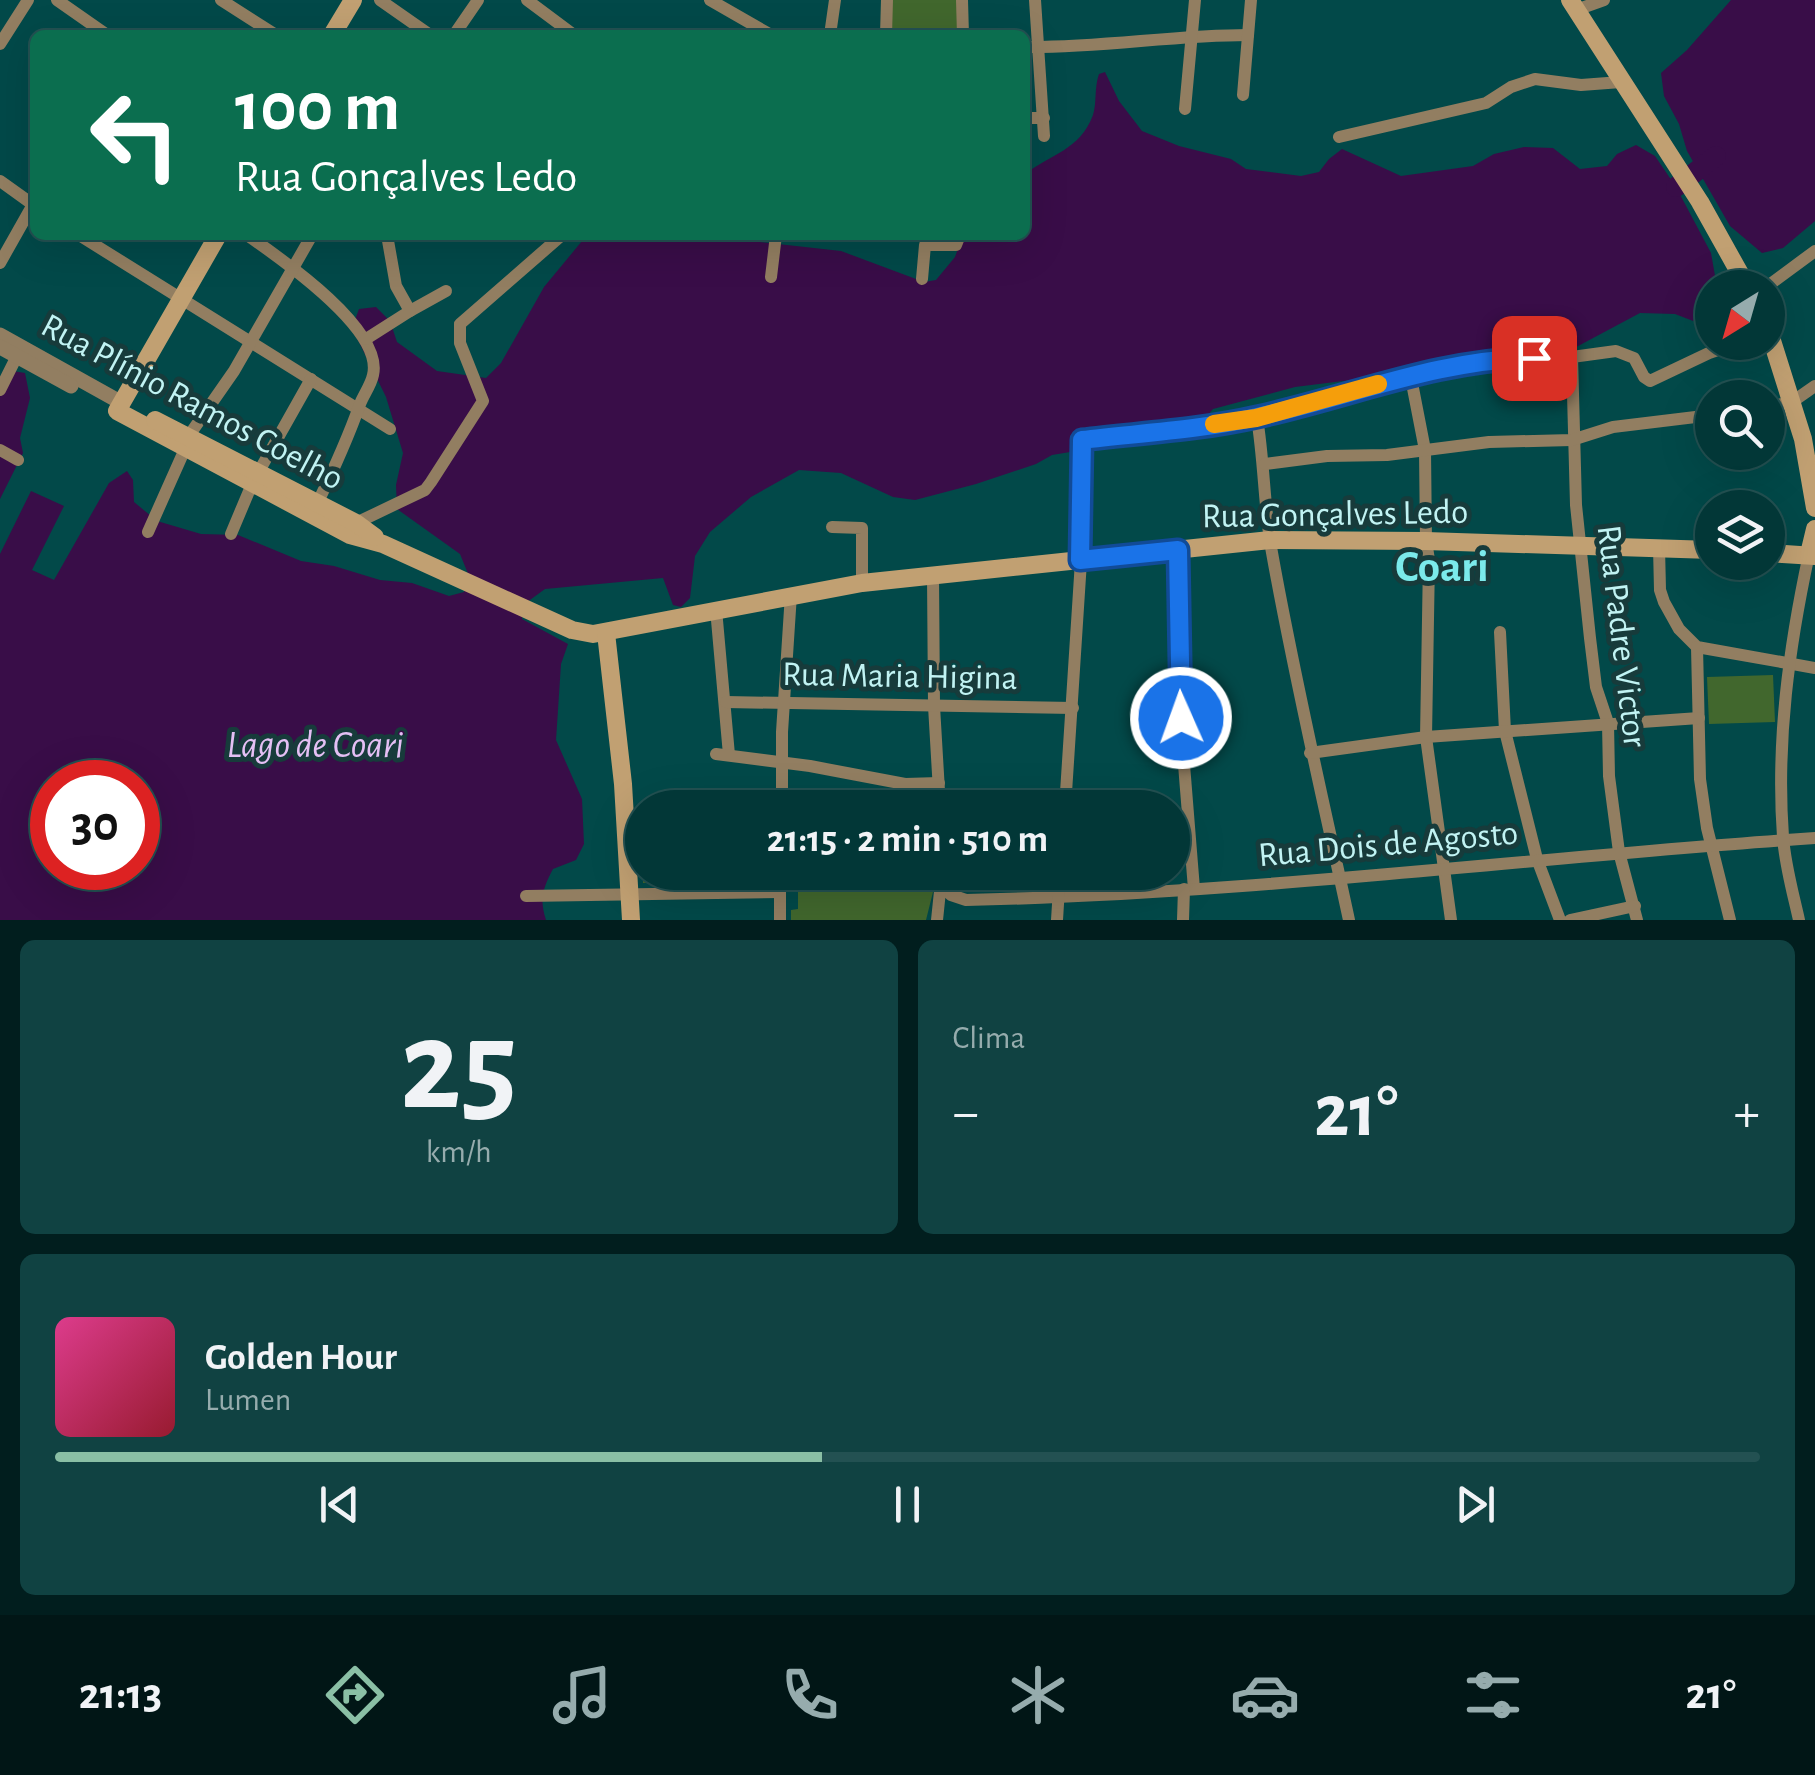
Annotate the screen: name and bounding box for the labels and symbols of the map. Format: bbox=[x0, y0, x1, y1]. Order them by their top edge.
north arrow bbox=[1695, 270, 1785, 360]
street label: Rua Plínio Ramos Coelho bbox=[35, 308, 349, 497]
pin bbox=[1492, 316, 1577, 401]
street label: Rua Gonçalves Ledo bbox=[1202, 495, 1468, 534]
street label: Rua Padre Victor bbox=[1591, 523, 1653, 750]
district label: Coari bbox=[1395, 545, 1489, 590]
street label: Rua Maria Higina bbox=[782, 657, 1018, 696]
position arrow bbox=[1129, 666, 1233, 770]
water label: Lago de Coari bbox=[226, 727, 404, 765]
speed limit sign: 30 bbox=[30, 760, 160, 890]
street label: Rua Dois de Agosto bbox=[1257, 816, 1520, 873]

